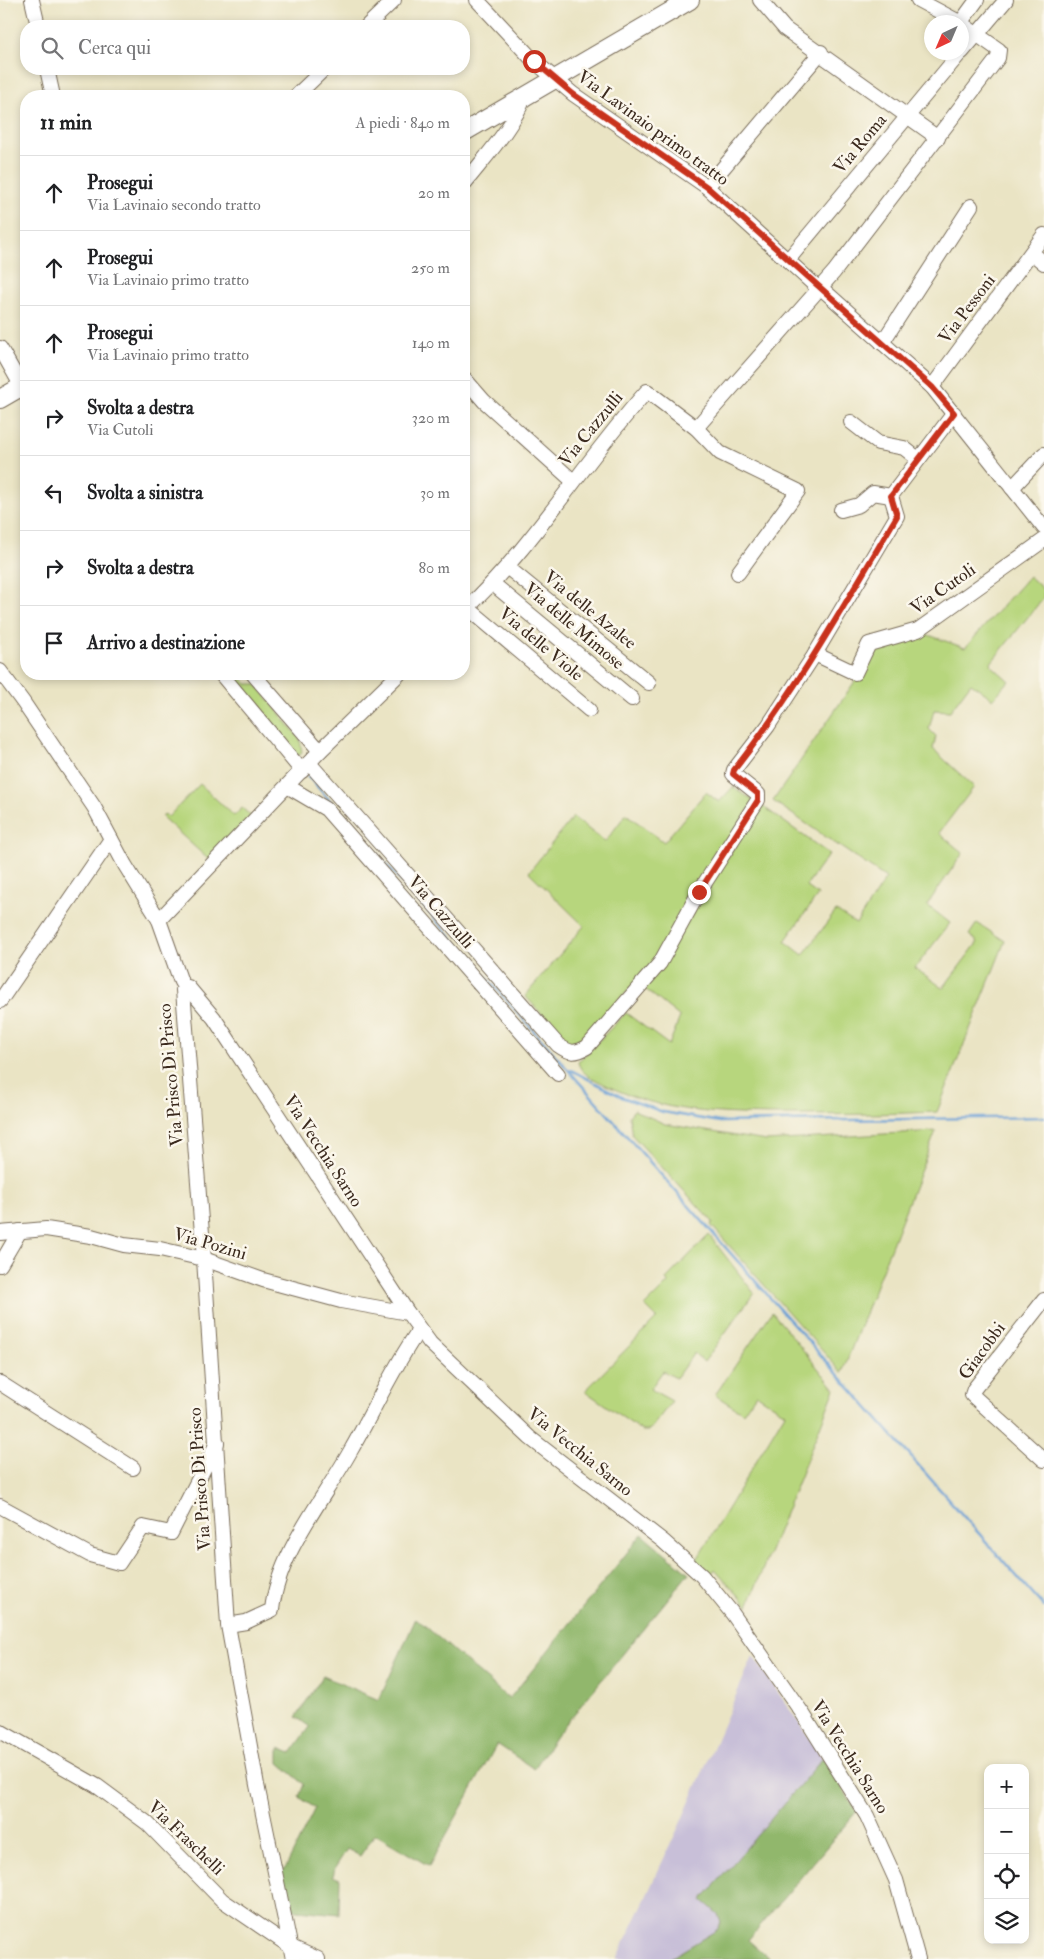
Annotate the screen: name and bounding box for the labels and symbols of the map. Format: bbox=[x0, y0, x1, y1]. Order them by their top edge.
north arrow bbox=[924, 15, 969, 60]
route start bbox=[523, 50, 546, 73]
street label: Via Lavinaio primo tratto bbox=[572, 65, 734, 191]
street label: Via Roma bbox=[828, 109, 892, 179]
street label: Via Pessoni bbox=[933, 269, 1001, 348]
street label: Via Cazzulli bbox=[554, 387, 628, 471]
street label: Via Cutoli bbox=[906, 558, 980, 620]
street label: Via delle Azalee bbox=[539, 566, 641, 655]
street label: Via delle Mimose bbox=[519, 577, 629, 675]
street label: Via delle Viole bbox=[494, 602, 588, 686]
street label: Via Cazzulli bbox=[403, 871, 479, 954]
route end bbox=[688, 881, 711, 904]
street label: Via Prisco Di Prisco bbox=[153, 1002, 189, 1147]
street label: Via Vecchia Sarno bbox=[278, 1091, 368, 1212]
street label: Via Pozini bbox=[171, 1223, 249, 1265]
street label: Giacobbi bbox=[953, 1318, 1011, 1384]
street label: Via Vecchia Sarno bbox=[523, 1402, 638, 1502]
street label: Via Prisco Di Prisco bbox=[184, 1406, 216, 1551]
street label: Via Vecchia Sarno bbox=[806, 1696, 894, 1818]
street label: Via Fraschelli bbox=[143, 1796, 229, 1880]

